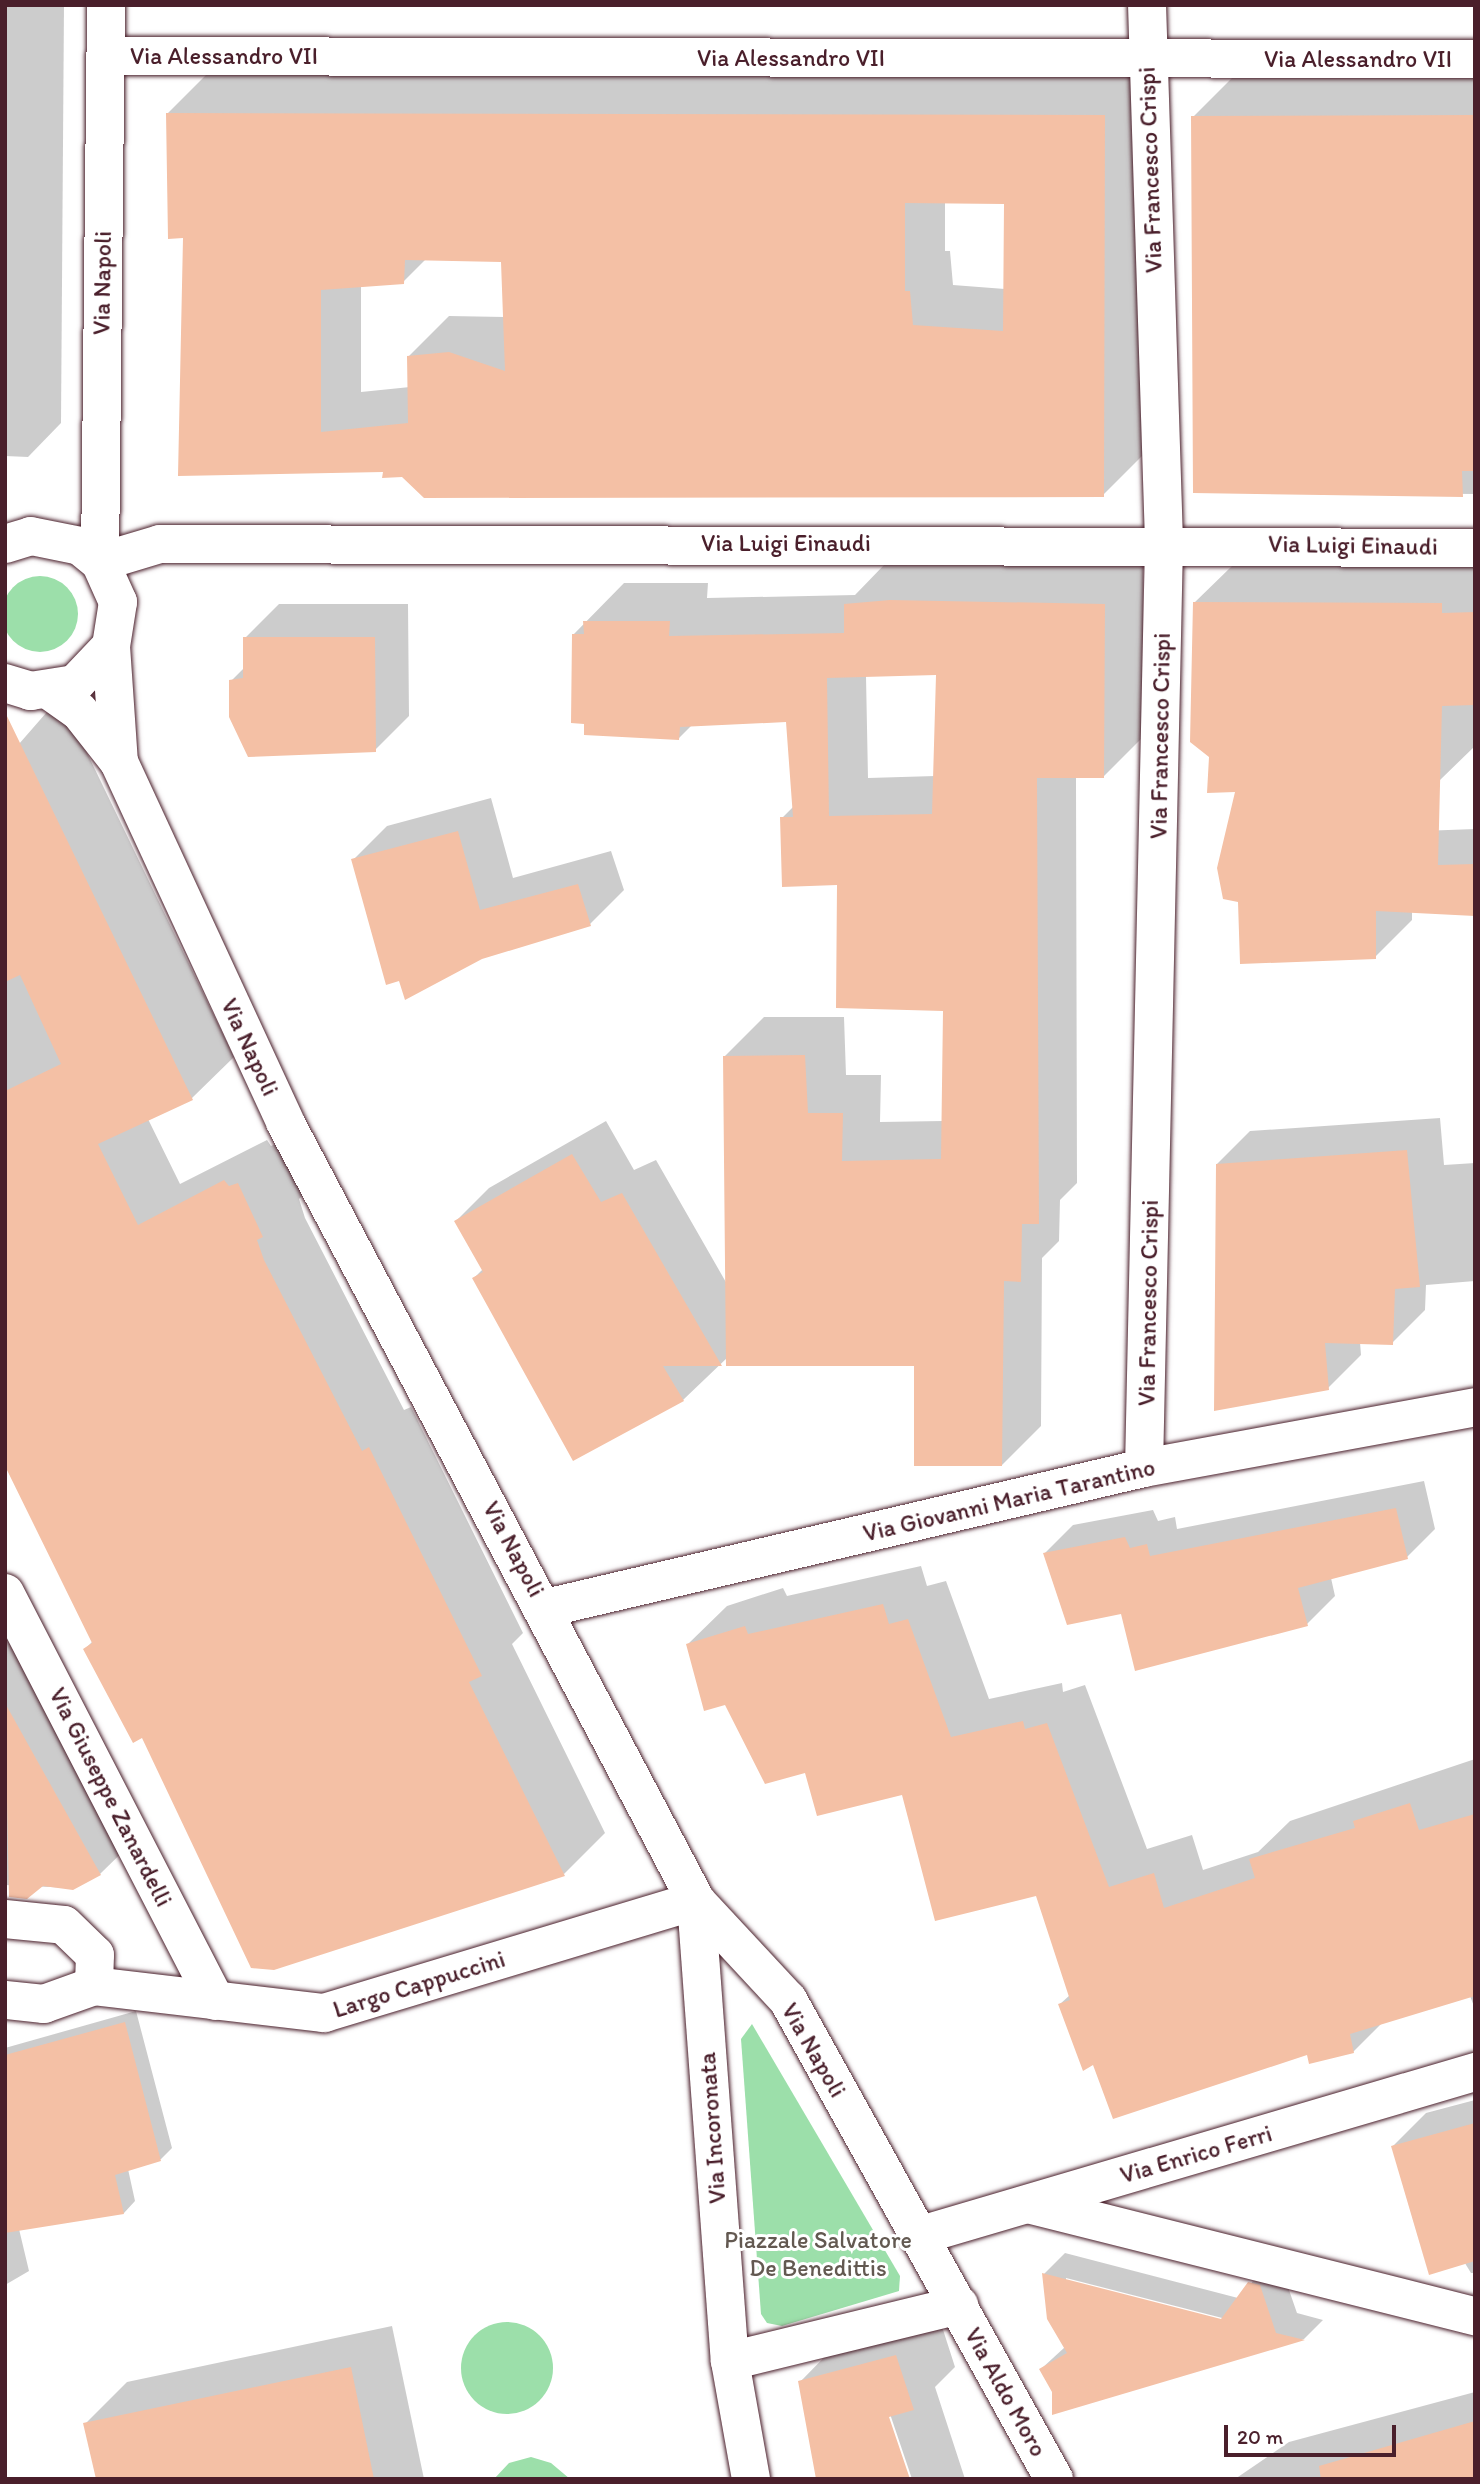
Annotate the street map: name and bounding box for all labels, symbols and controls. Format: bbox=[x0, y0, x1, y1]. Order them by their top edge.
street label: Via Alessandro VII bbox=[130, 42, 318, 70]
street label: Via Alessandro VII bbox=[697, 44, 885, 72]
street label: Via Alessandro VII bbox=[1264, 45, 1452, 73]
street label: Via Francesco Crispi bbox=[1132, 66, 1168, 274]
street label: Via Napoli bbox=[87, 231, 117, 335]
street label: Via Luigi Einaudi bbox=[701, 529, 871, 557]
street label: Via Luigi Einaudi bbox=[1268, 529, 1438, 561]
street label: Via Francesco Crispi bbox=[1144, 632, 1176, 840]
street label: Via Napoli bbox=[215, 994, 285, 1100]
street label: Via Francesco Crispi bbox=[1132, 1199, 1164, 1407]
street label: Via Giovanni Maria Tarantino bbox=[861, 1453, 1157, 1547]
street label: Via Napoli bbox=[477, 1496, 551, 1602]
street label: Via Giuseppe Zanardelli bbox=[43, 1683, 179, 1911]
street label: Largo Cappuccini bbox=[330, 1944, 508, 2024]
street label: Via Napoli bbox=[776, 1998, 852, 2102]
street label: Via Incoronata bbox=[692, 2051, 732, 2205]
street label: Via Enrico Ferri bbox=[1117, 2119, 1275, 2189]
park label: Piazzale Salvatore De Benedittis bbox=[724, 2226, 912, 2282]
street label: Via Aldo Moro bbox=[959, 2322, 1053, 2462]
scale bar bbox=[1228, 2410, 1400, 2454]
text: 20 m bbox=[1237, 2424, 1283, 2449]

